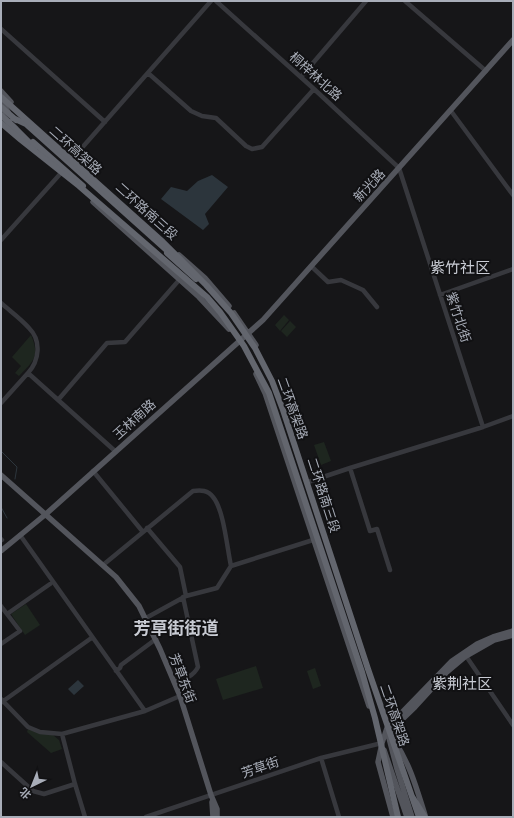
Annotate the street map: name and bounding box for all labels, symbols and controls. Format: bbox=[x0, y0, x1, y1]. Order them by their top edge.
street label: 桐梓林北路 bbox=[286, 48, 346, 104]
street label: 二环高架路 bbox=[46, 122, 106, 178]
street label: 新光路 bbox=[350, 165, 388, 205]
street label: 二环路南三段 bbox=[113, 179, 181, 243]
district label: 紫竹社区 bbox=[430, 258, 490, 276]
street label: 紫竹北街 bbox=[443, 290, 475, 344]
street label: 二环高架路 bbox=[274, 375, 312, 441]
street label: 玉林南路 bbox=[109, 396, 159, 442]
street label: 二环路南三段 bbox=[304, 455, 344, 535]
district label: 芳草街街道 bbox=[134, 617, 219, 638]
street label: 芳草东街 bbox=[166, 651, 200, 705]
district label: 紫荆社区 bbox=[432, 674, 492, 692]
street label: 二环高架路 bbox=[377, 682, 413, 748]
street label: 芳草街 bbox=[239, 753, 281, 781]
north arrow bbox=[12, 766, 52, 806]
text: 北 bbox=[16, 785, 33, 802]

